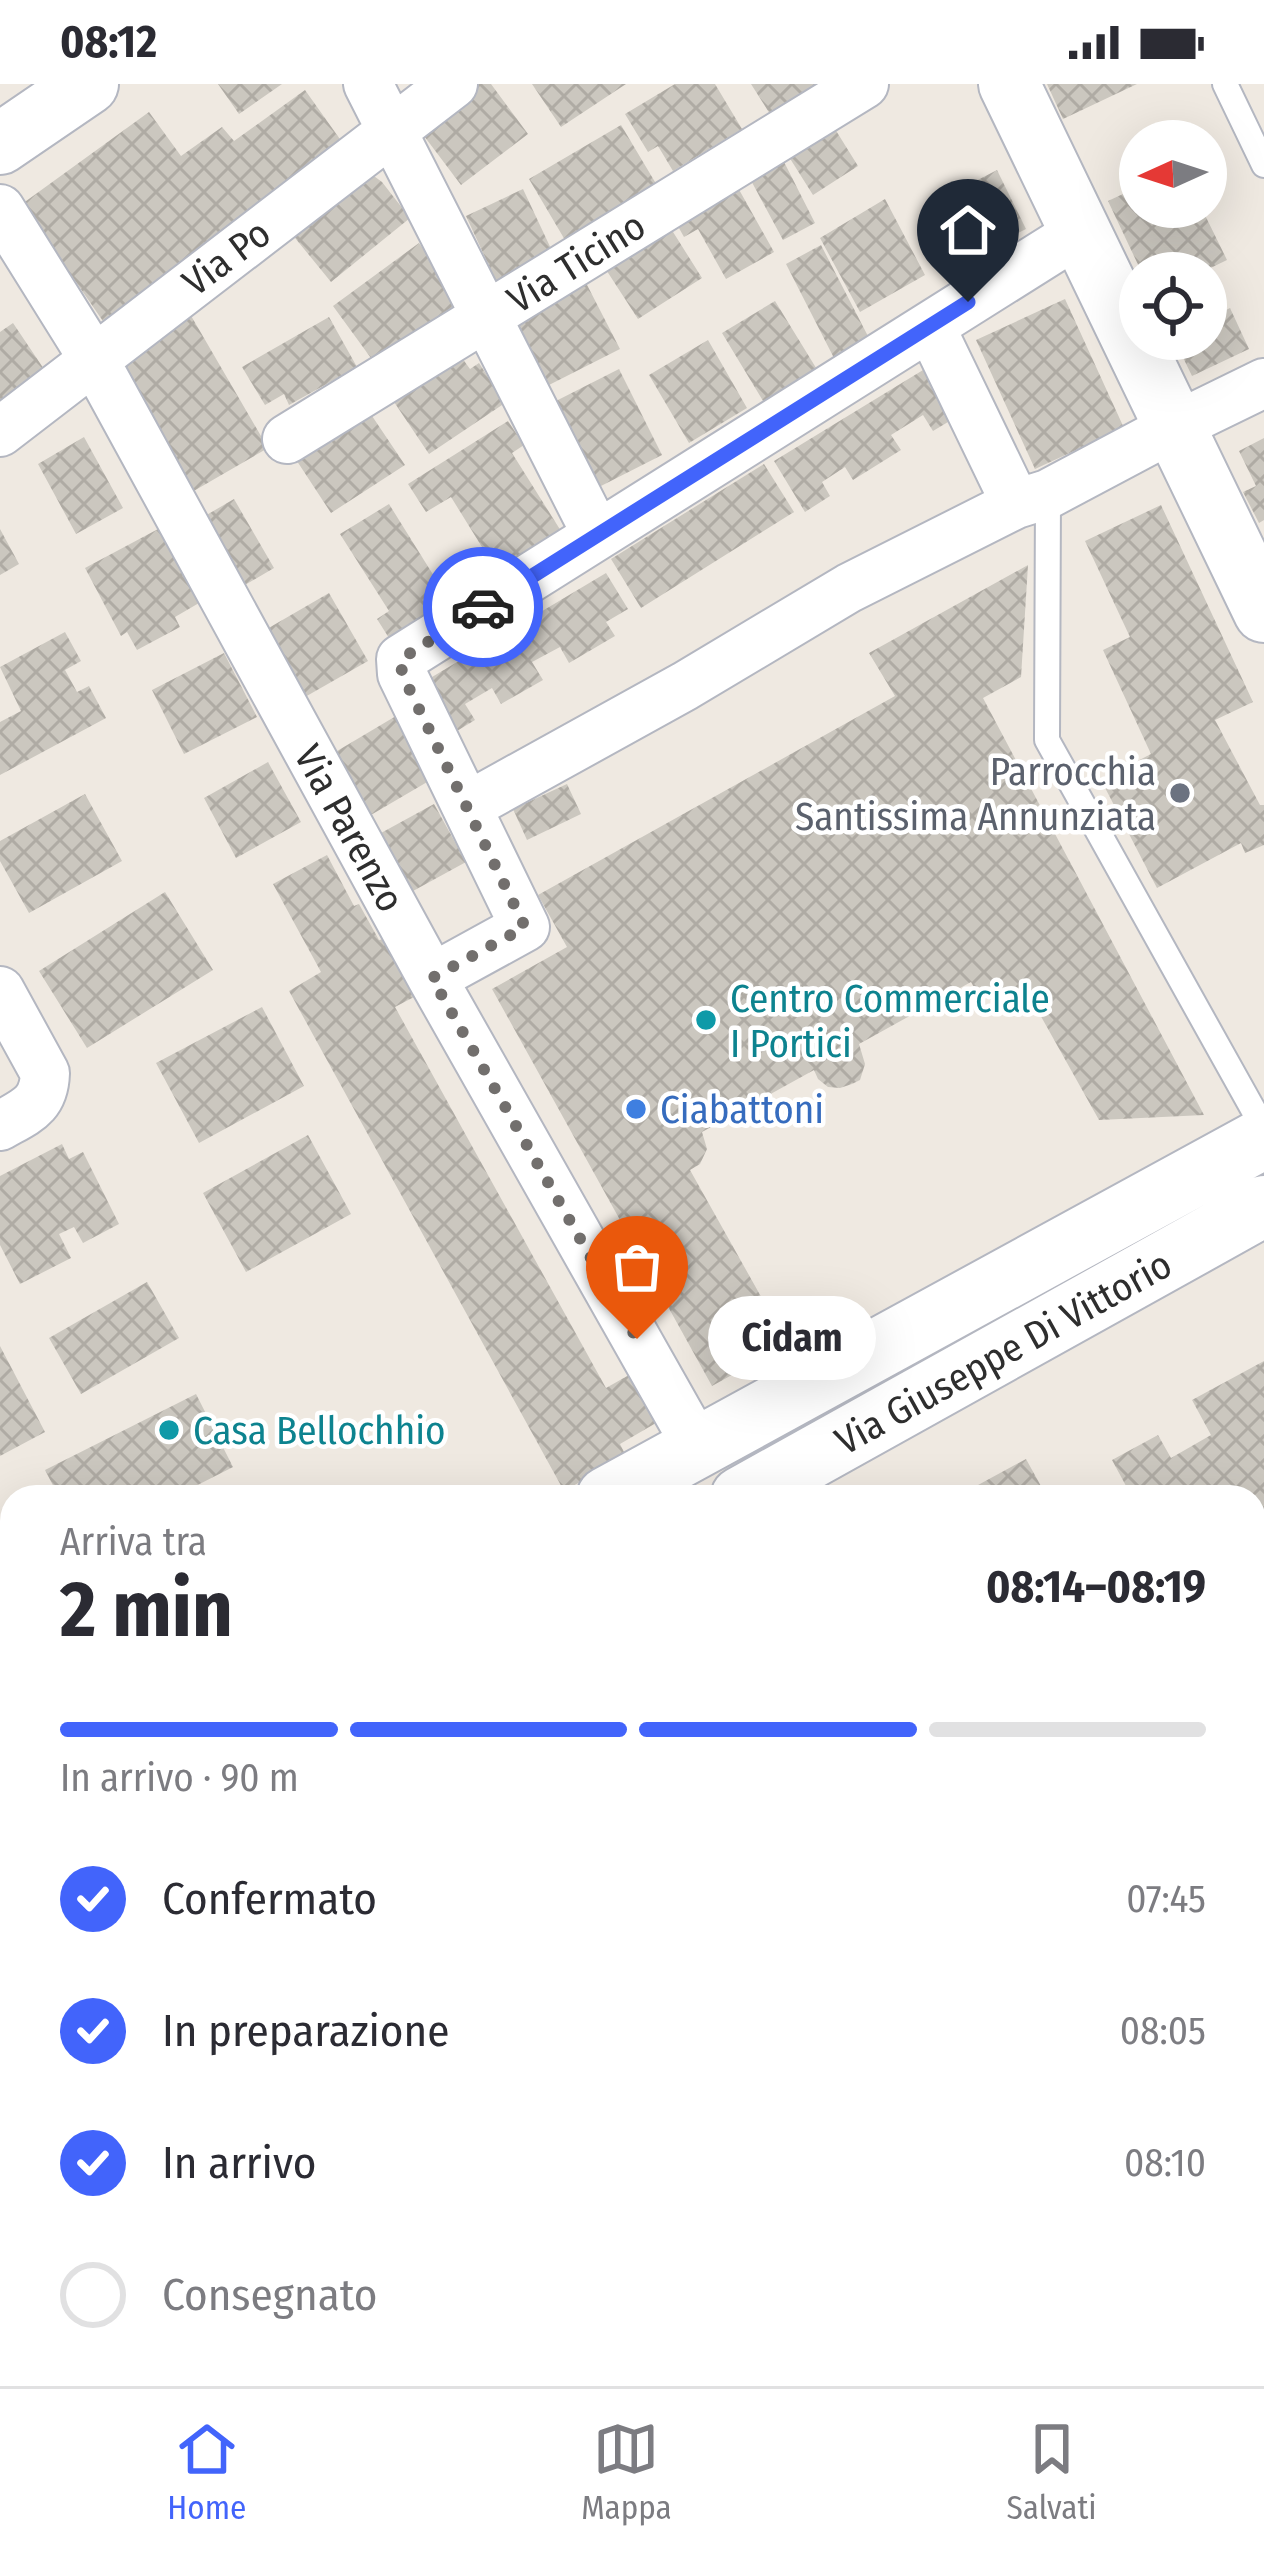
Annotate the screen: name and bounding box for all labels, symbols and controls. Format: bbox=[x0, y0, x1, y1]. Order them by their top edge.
text: 08:12 bbox=[60, 15, 157, 69]
north arrow bbox=[1119, 120, 1227, 228]
map controls bbox=[1119, 120, 1227, 360]
pin bbox=[917, 179, 1019, 302]
icon: home bbox=[935, 197, 1001, 263]
street label: Via Ticino bbox=[499, 203, 654, 323]
street label: Via Po bbox=[174, 210, 279, 306]
button: locate bbox=[1119, 252, 1227, 360]
courier bbox=[423, 547, 543, 667]
icon: car bbox=[450, 574, 516, 640]
street label: Via Parenzo bbox=[285, 737, 414, 920]
place label: Parrocchia Santissima Annunziata bbox=[795, 749, 1156, 840]
marker: Parrocchia Santissima Annunziata bbox=[1167, 780, 1193, 806]
place label: Centro Commerciale I Portici bbox=[730, 976, 1050, 1067]
marker: Centro Commerciale I Portici bbox=[693, 1007, 719, 1033]
place label: Ciabattoni bbox=[660, 1087, 824, 1133]
marker: Ciabattoni bbox=[623, 1096, 649, 1122]
pin bbox=[586, 1216, 688, 1339]
icon: bag bbox=[604, 1234, 670, 1300]
street label: Via Giuseppe Di Vittorio bbox=[827, 1241, 1180, 1464]
callout: Cidam bbox=[709, 1297, 877, 1381]
text: Cidam bbox=[742, 1315, 842, 1361]
place label: Casa Bellochhio bbox=[193, 1408, 446, 1454]
marker: Casa Bellochhio bbox=[156, 1417, 182, 1443]
text: Arriva tra bbox=[60, 1519, 207, 1565]
text: 08:14–08:19 bbox=[986, 1560, 1206, 1614]
text: 2 min bbox=[60, 1563, 233, 1657]
text: In arrivo · 90 m bbox=[60, 1755, 299, 1801]
icon: check bbox=[60, 1866, 126, 1932]
text: Confermato bbox=[162, 1872, 377, 1926]
text: 07:45 bbox=[1126, 1876, 1206, 1922]
icon: check bbox=[60, 1998, 126, 2064]
text: In preparazione bbox=[162, 2004, 449, 2058]
text: 08:05 bbox=[1120, 2008, 1206, 2054]
icon: check bbox=[60, 2130, 126, 2196]
text: In arrivo bbox=[162, 2136, 316, 2190]
text: 08:10 bbox=[1124, 2140, 1206, 2186]
text: Consegnato bbox=[162, 2268, 377, 2322]
tab: Home bbox=[167, 2416, 246, 2528]
tab: Mappa bbox=[581, 2416, 672, 2528]
tab: Salvati bbox=[1007, 2416, 1097, 2528]

